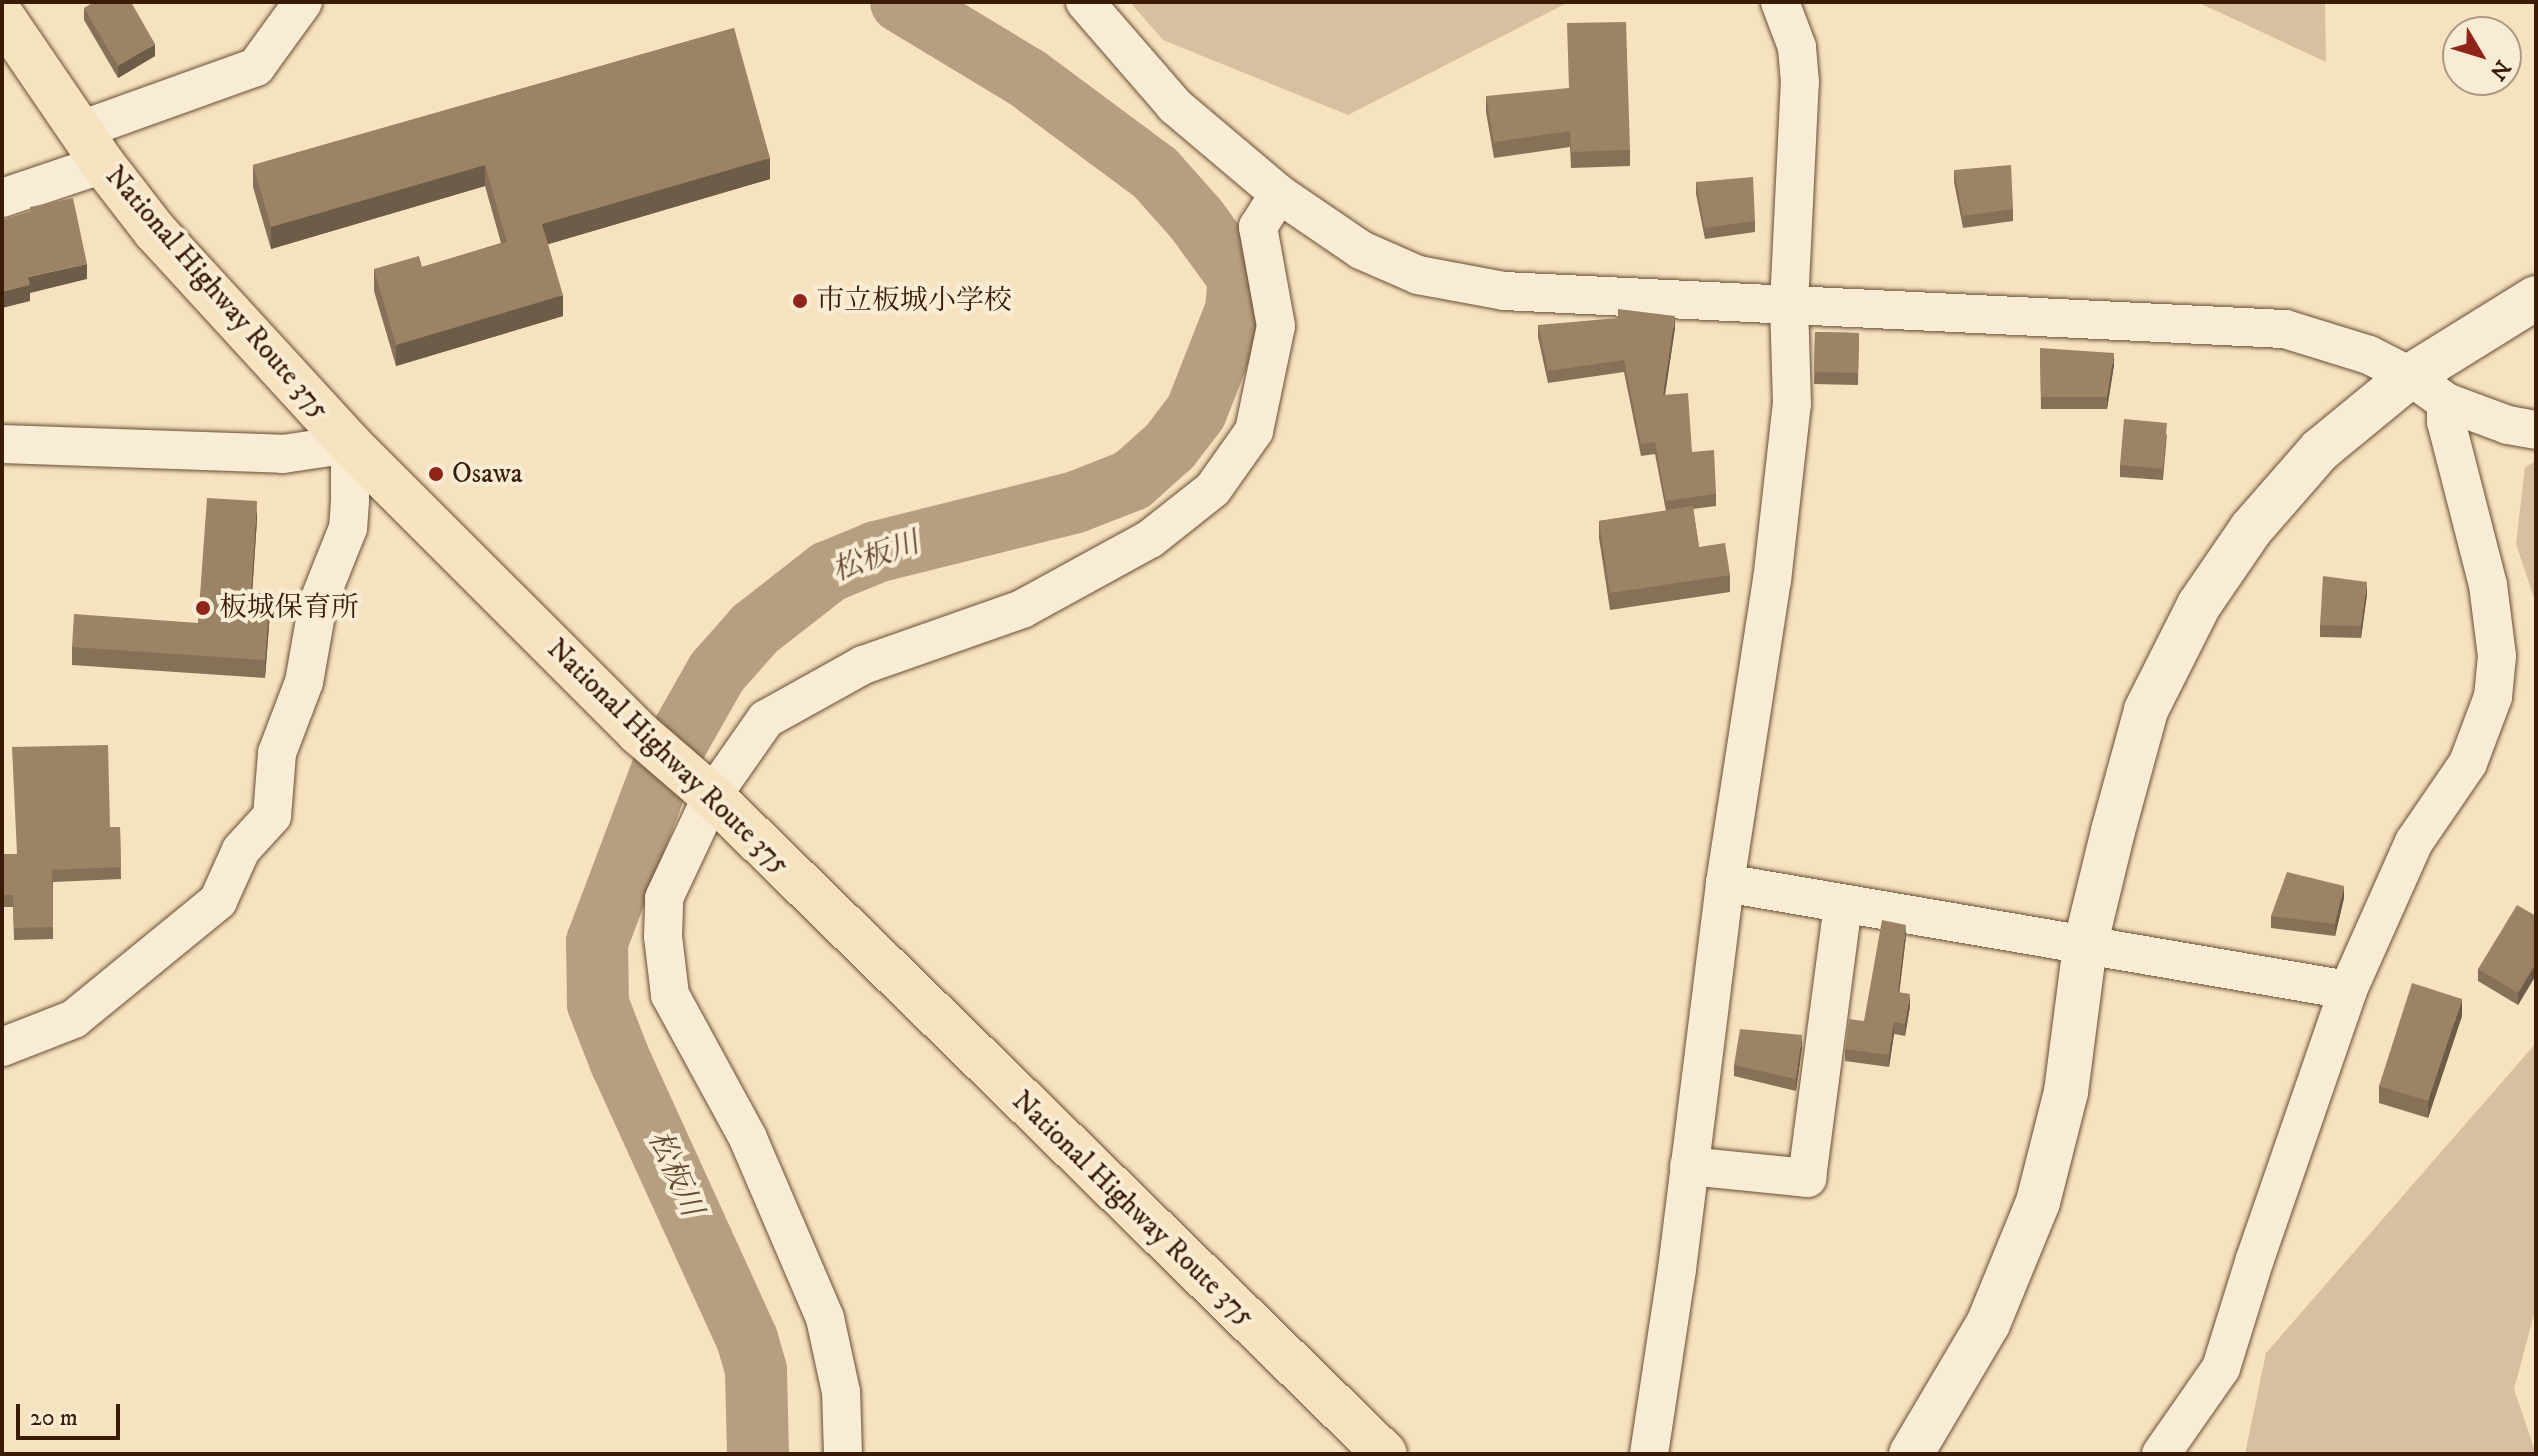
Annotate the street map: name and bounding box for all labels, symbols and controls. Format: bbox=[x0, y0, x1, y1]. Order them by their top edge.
north arrow bbox=[2442, 16, 2522, 96]
text: N bbox=[2484, 54, 2516, 85]
street label: National Highway Route 375 bbox=[98, 160, 336, 426]
place label: 市立板城小学校 bbox=[816, 284, 1012, 318]
marker: 市立板城小学校 bbox=[791, 292, 809, 310]
place label: Osawa bbox=[452, 457, 523, 491]
marker: Osawa bbox=[427, 465, 445, 483]
water label: 松板川 bbox=[828, 526, 924, 590]
place label: 板城保育所 bbox=[219, 591, 359, 625]
marker: 板城保育所 bbox=[194, 599, 212, 617]
street label: National Highway Route 375 bbox=[540, 632, 796, 882]
street label: National Highway Route 375 bbox=[1005, 1084, 1261, 1334]
water label: 松板川 bbox=[639, 1126, 709, 1222]
scale bar bbox=[20, 1388, 124, 1438]
text: 20 m bbox=[30, 1403, 78, 1433]

